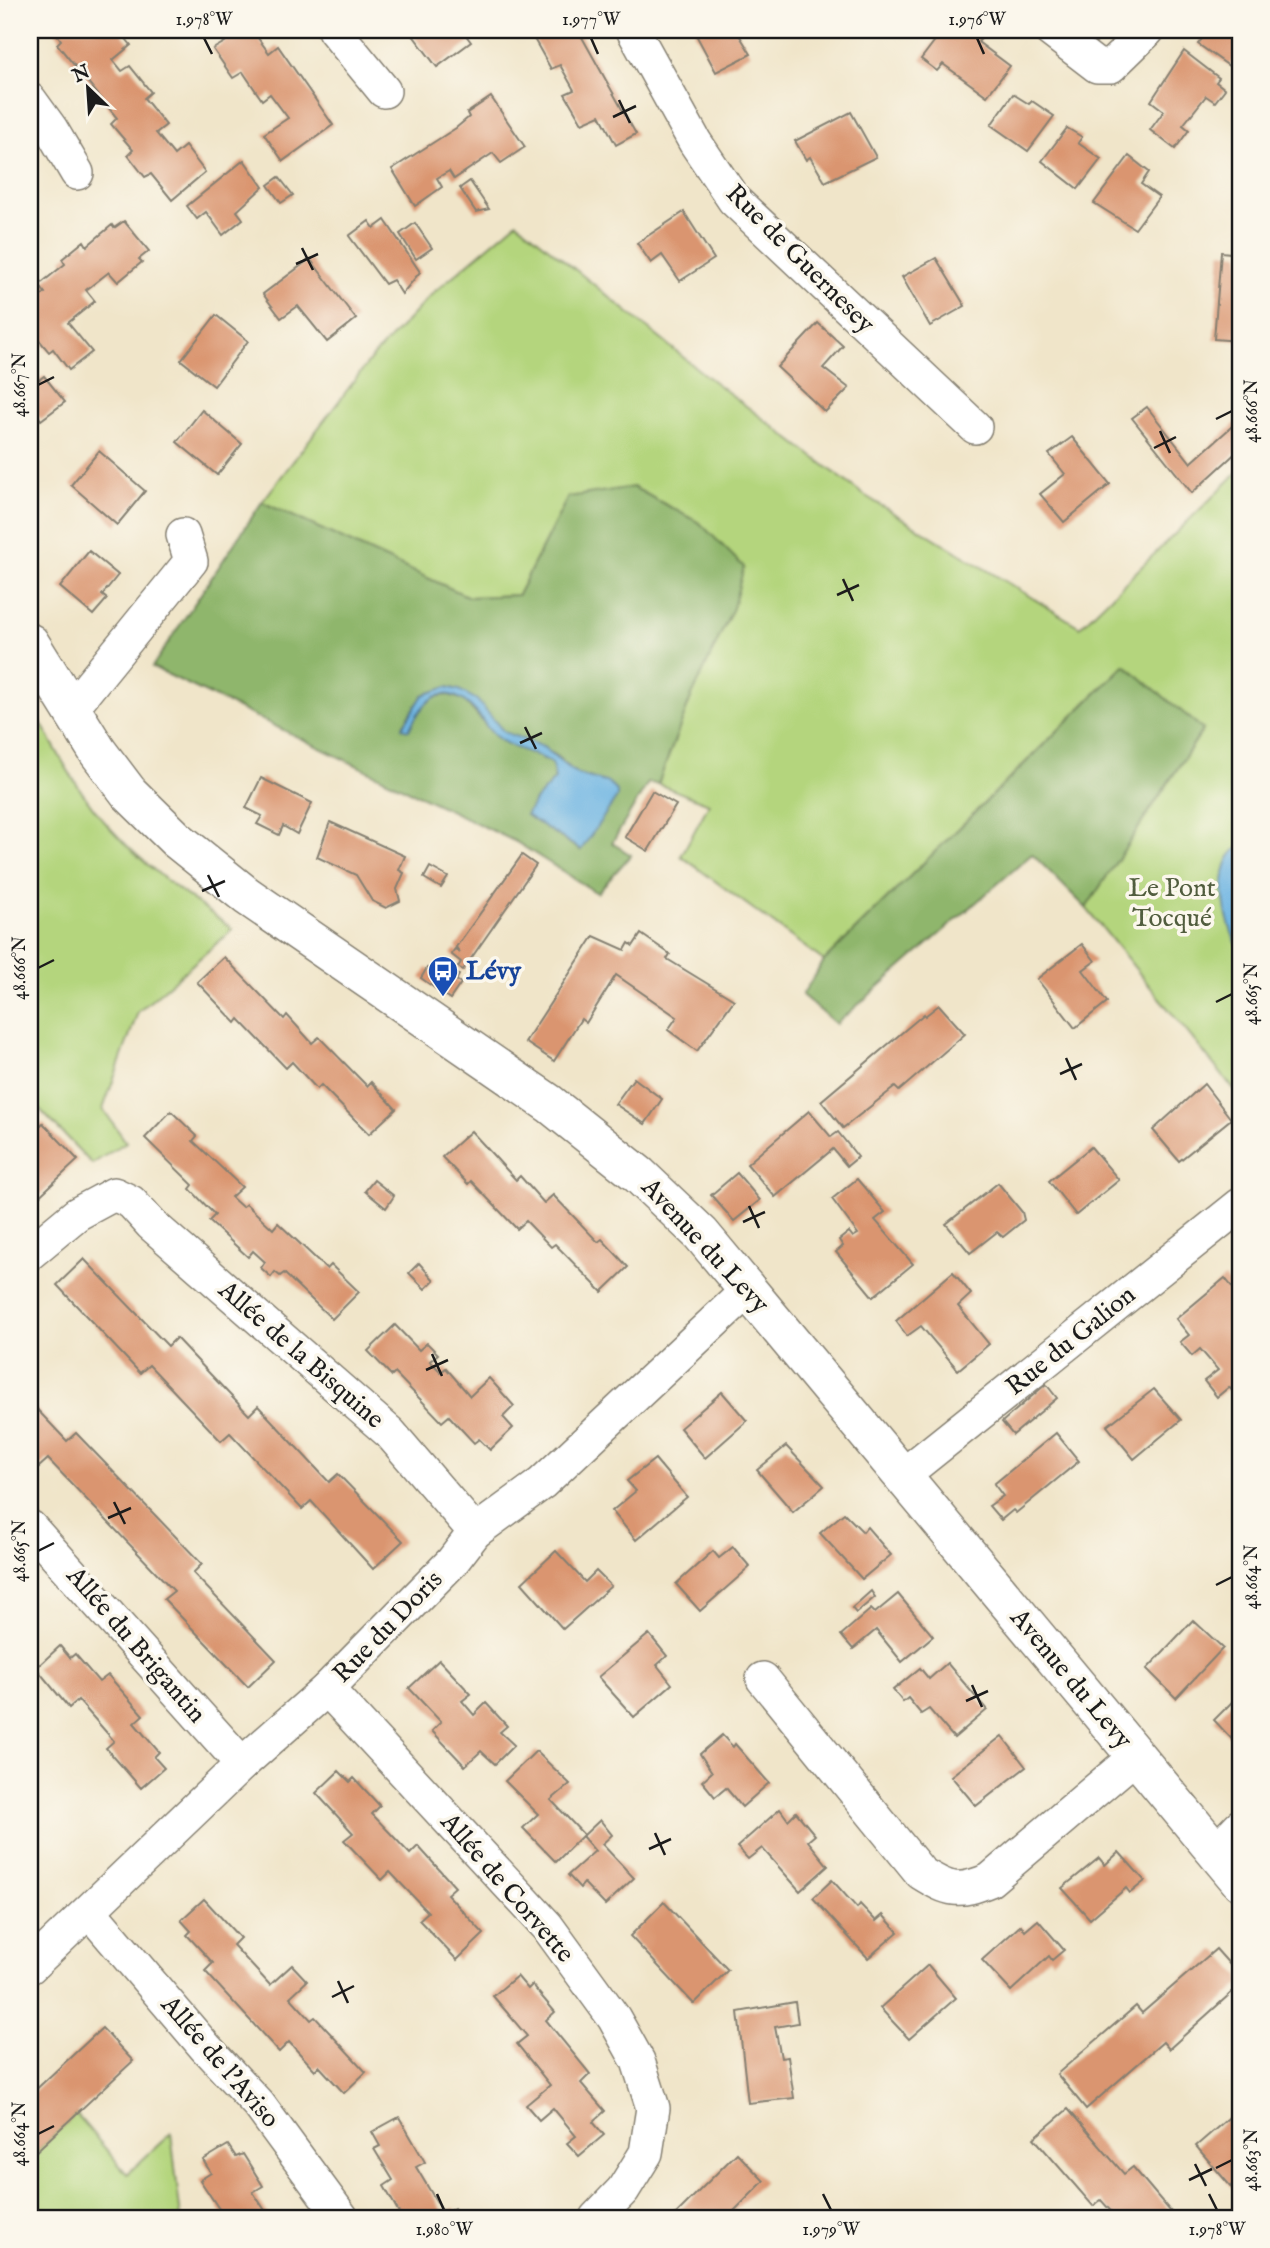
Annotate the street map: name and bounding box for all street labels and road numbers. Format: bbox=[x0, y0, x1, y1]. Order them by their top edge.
street label: Rue de Guernesey bbox=[719, 178, 882, 341]
street label: Avenue du Levy bbox=[633, 1171, 776, 1321]
street label: Allée de la Bisquine bbox=[211, 1273, 391, 1436]
street label: Rue du Galion bbox=[999, 1279, 1143, 1403]
street label: Allée du Brigantin bbox=[58, 1559, 213, 1730]
street label: Rue du Doris bbox=[326, 1564, 450, 1690]
street label: Avenue du Levy bbox=[1002, 1601, 1139, 1756]
street label: Allée de Corvette bbox=[432, 1806, 581, 1970]
street label: Allée de l'Aviso bbox=[153, 1988, 286, 2135]

